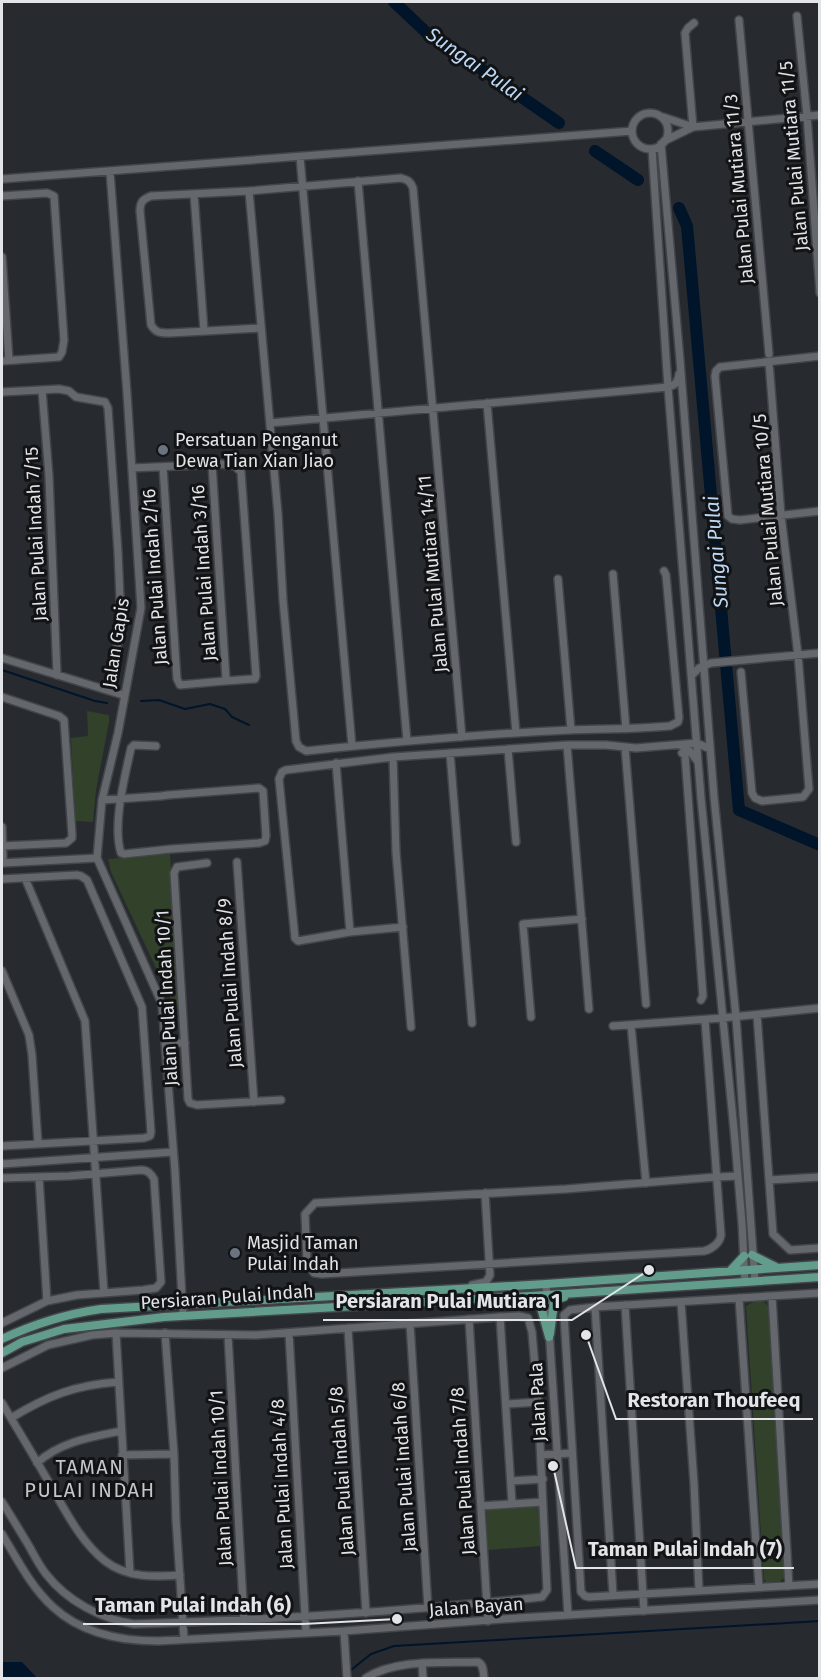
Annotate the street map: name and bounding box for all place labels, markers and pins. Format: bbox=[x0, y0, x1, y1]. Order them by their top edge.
place label: Persatuan Penganut Dewa Tian Xian Jiao bbox=[175, 429, 339, 472]
marker: Persatuan Penganut Dewa Tian Xian Jiao bbox=[156, 443, 170, 457]
place label: Masjid Taman Pulai Indah bbox=[247, 1232, 359, 1275]
marker: Masjid Taman Pulai Indah bbox=[228, 1246, 242, 1260]
callout: Persiaran Pulai Mutiara 1 bbox=[323, 1282, 572, 1320]
callout: Restoran Thoufeeq bbox=[616, 1381, 813, 1419]
callout: Taman Pulai Indah (7) bbox=[576, 1530, 794, 1568]
callout: Taman Pulai Indah (6) bbox=[83, 1586, 303, 1624]

